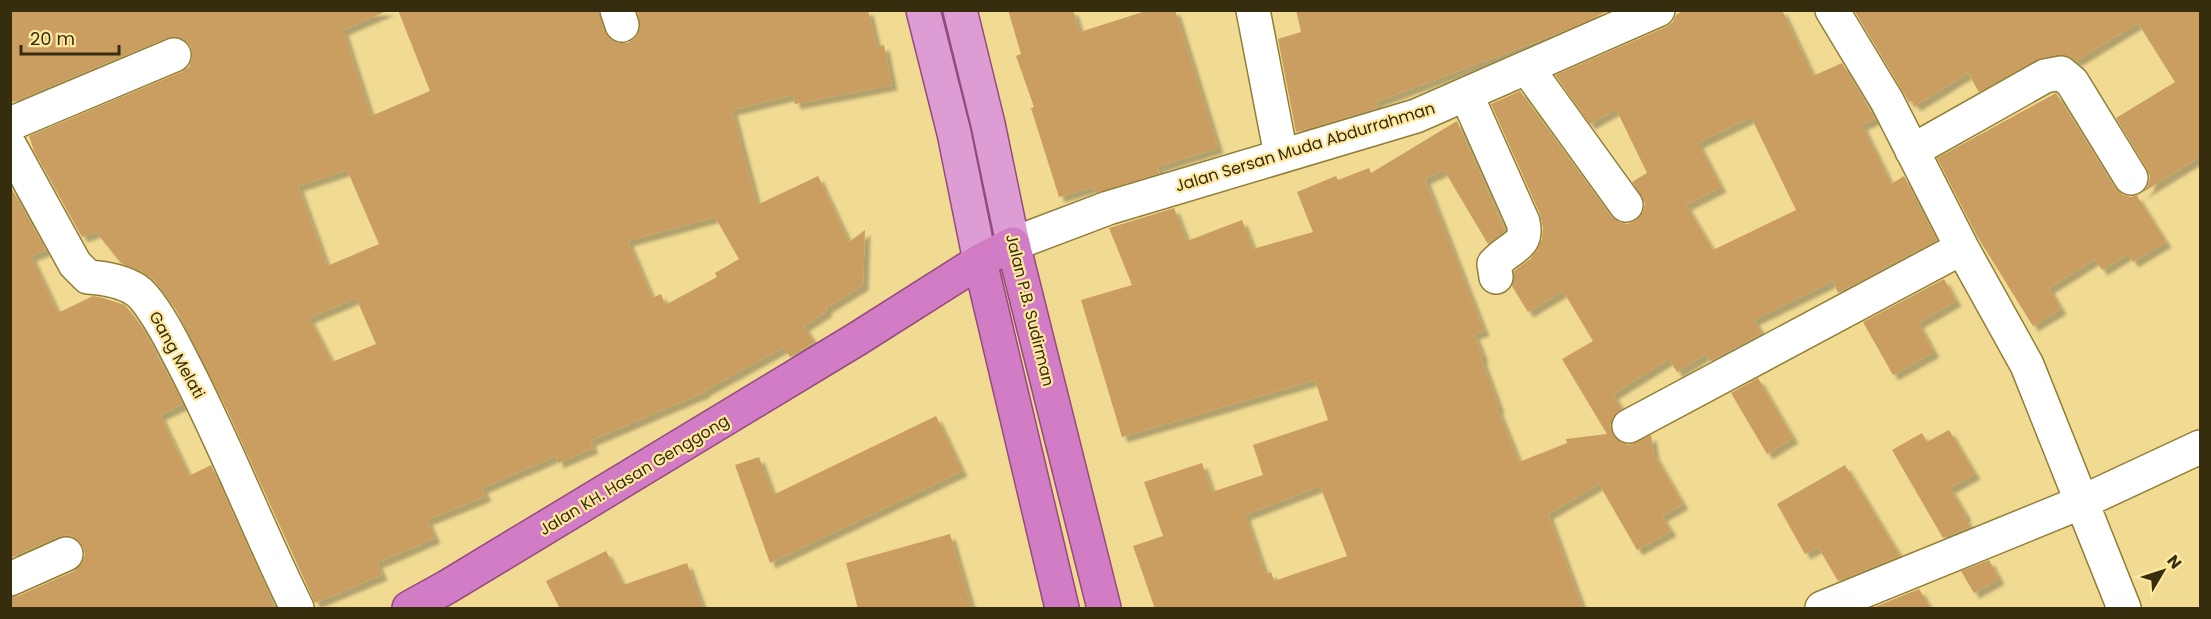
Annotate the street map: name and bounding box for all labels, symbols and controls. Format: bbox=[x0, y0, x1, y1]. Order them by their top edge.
scale bar bbox=[21, 18, 118, 56]
text: 20 m bbox=[30, 26, 75, 51]
street label: Jalan Sersan Muda Abdurrahman bbox=[1172, 96, 1438, 198]
street label: Jalan P.B. Sudirman bbox=[1000, 231, 1060, 389]
street label: Gang Melati bbox=[143, 307, 211, 403]
street label: Jalan KH. Hasan Genggong bbox=[535, 409, 733, 541]
north arrow bbox=[2133, 541, 2193, 601]
text: N bbox=[2162, 550, 2187, 574]

